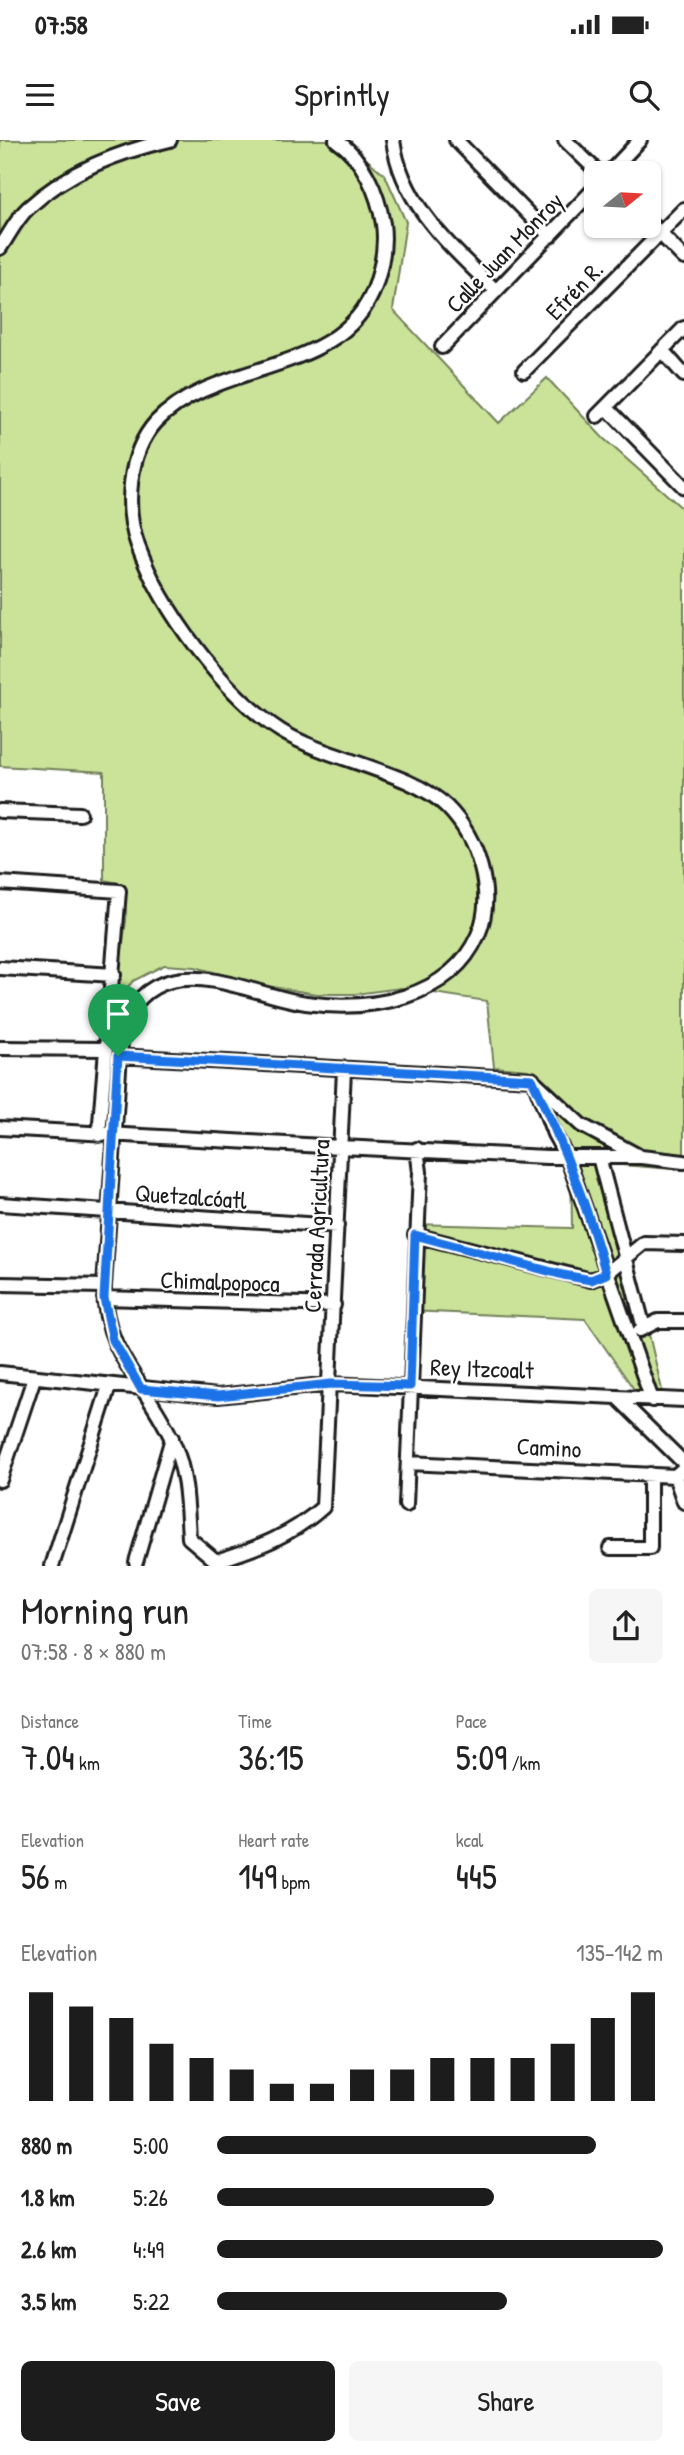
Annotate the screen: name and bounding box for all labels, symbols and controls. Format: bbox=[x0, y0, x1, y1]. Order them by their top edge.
text: 07:58 bbox=[35, 7, 88, 42]
text: Sprintly bbox=[294, 73, 390, 116]
icon: menu bbox=[21, 76, 59, 114]
icon: search bbox=[625, 76, 663, 114]
north arrow bbox=[584, 161, 662, 238]
map controls bbox=[584, 161, 661, 238]
street label: Calle Juan Monroy bbox=[438, 185, 570, 319]
street label: Efrén R. bbox=[538, 254, 610, 326]
pin bbox=[88, 984, 148, 1056]
icon: arrive bbox=[99, 995, 137, 1033]
street label: Cerrada Agricultura bbox=[295, 1138, 337, 1314]
street label: Quetzalcóatl bbox=[134, 1176, 249, 1216]
street label: Chimalpopoca bbox=[160, 1263, 280, 1299]
street label: Rey Itzcoalt bbox=[430, 1350, 535, 1386]
street label: Camino bbox=[516, 1429, 583, 1465]
text: Morning run bbox=[21, 1584, 189, 1636]
button: share bbox=[589, 1589, 663, 1663]
text: 07:58 · 8 × 880 m bbox=[21, 1636, 166, 1667]
text: Distance bbox=[21, 1708, 79, 1734]
text: Time bbox=[238, 1708, 272, 1734]
text: Pace bbox=[456, 1708, 487, 1734]
text: 7.04 bbox=[21, 1734, 75, 1781]
text: 36:15 bbox=[238, 1734, 304, 1781]
text: 5:09 bbox=[456, 1734, 507, 1781]
text: km bbox=[75, 1750, 100, 1776]
text: /km bbox=[507, 1750, 540, 1776]
text: Elevation bbox=[21, 1827, 84, 1853]
text: Heart rate bbox=[238, 1827, 309, 1853]
text: kcal bbox=[456, 1827, 483, 1853]
text: 56 bbox=[21, 1853, 50, 1900]
text: 149 bbox=[238, 1853, 277, 1900]
text: 445 bbox=[456, 1853, 497, 1900]
text: m bbox=[50, 1869, 67, 1895]
text: bpm bbox=[277, 1869, 310, 1895]
text: Elevation bbox=[21, 1937, 97, 1968]
text: 135–142 m bbox=[576, 1937, 663, 1968]
text: 880 m bbox=[21, 2130, 72, 2161]
text: 5:00 bbox=[133, 2130, 169, 2161]
text: 1.8 km bbox=[21, 2182, 75, 2213]
text: 5:26 bbox=[133, 2182, 168, 2213]
text: 2.6 km bbox=[21, 2234, 76, 2265]
text: 4:49 bbox=[133, 2234, 164, 2265]
text: 3.5 km bbox=[21, 2286, 76, 2317]
text: 5:22 bbox=[133, 2286, 170, 2317]
button: Save bbox=[21, 2361, 335, 2441]
button: Share bbox=[349, 2361, 663, 2441]

